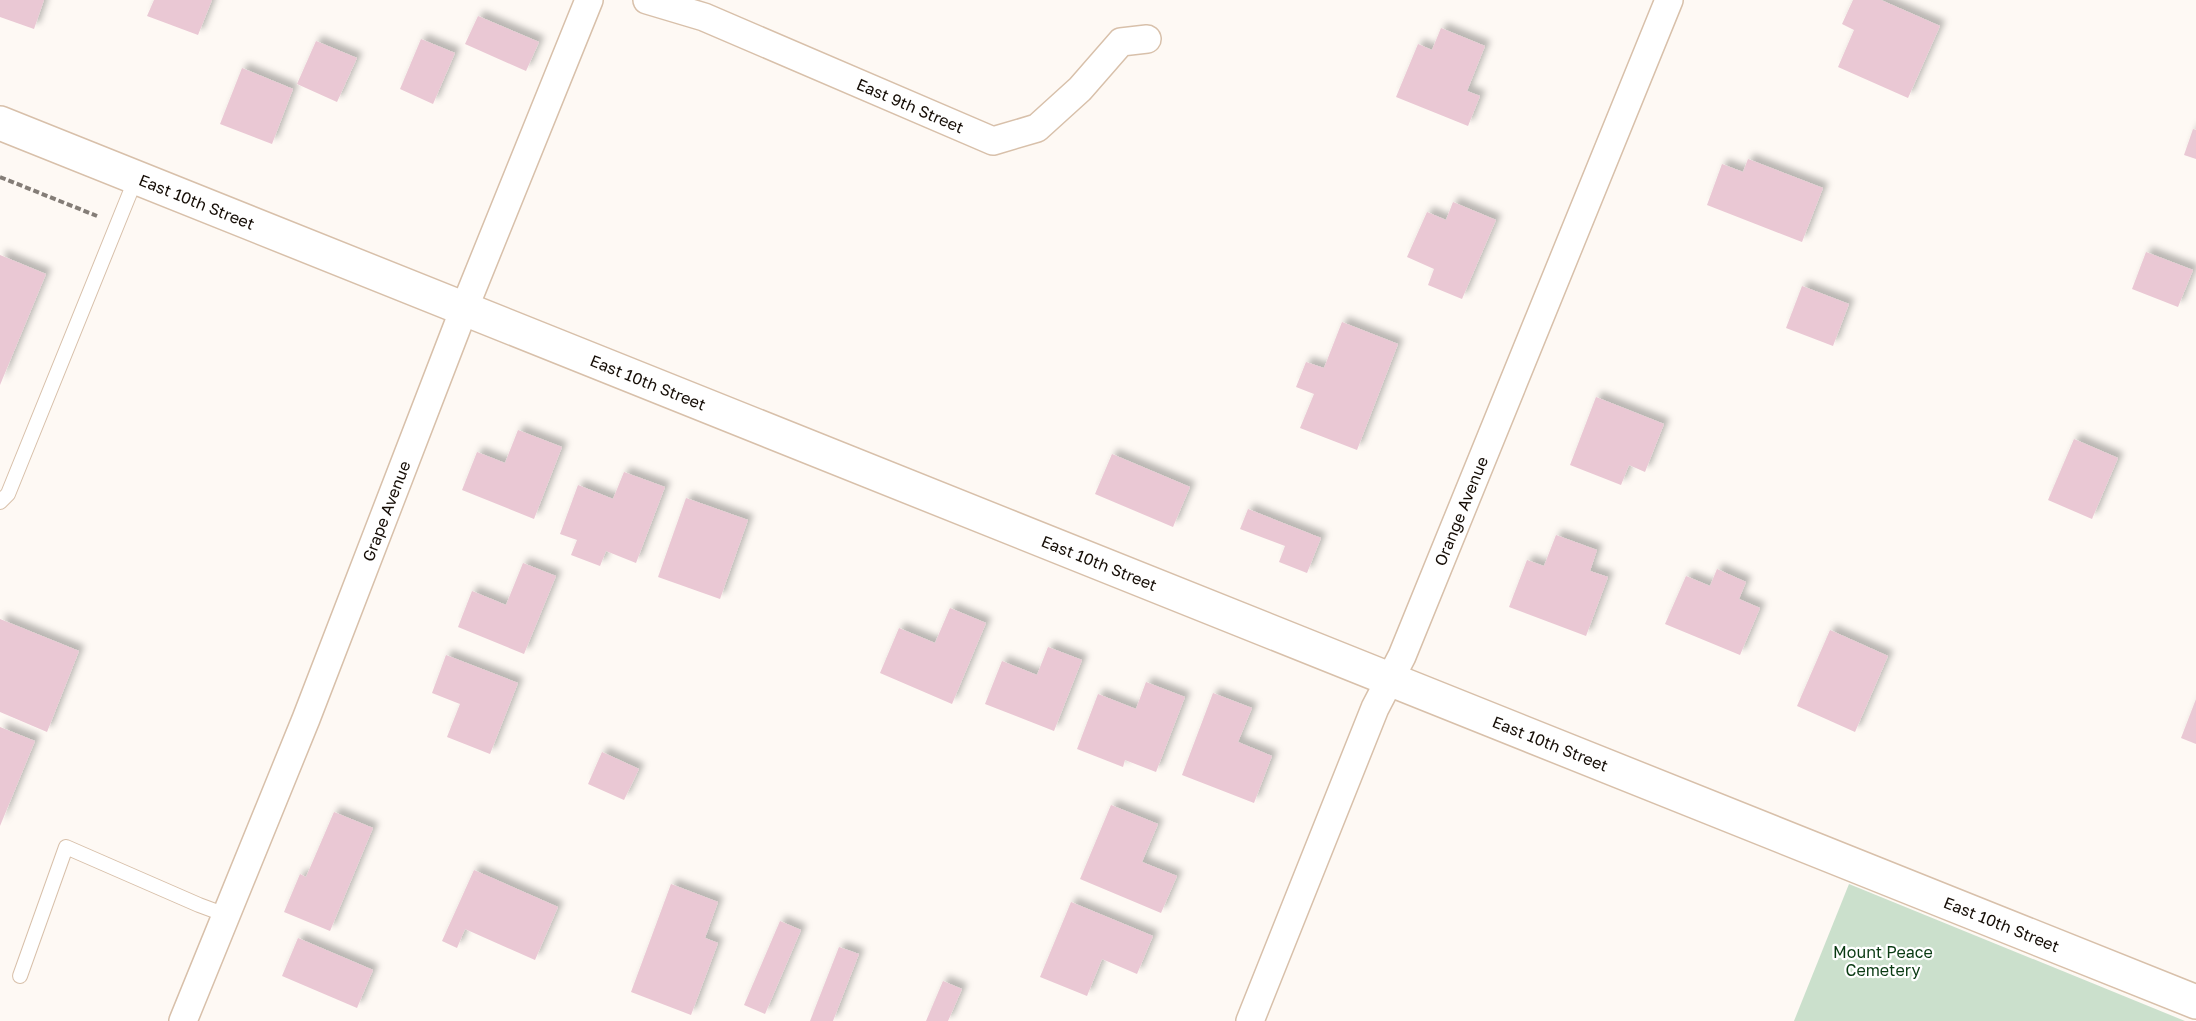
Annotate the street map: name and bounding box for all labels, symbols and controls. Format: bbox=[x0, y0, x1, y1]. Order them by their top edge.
street label: East 9th Street bbox=[854, 74, 967, 137]
street label: East 10th Street bbox=[136, 170, 258, 234]
street label: East 10th Street bbox=[587, 350, 709, 415]
street label: Orange Avenue bbox=[1430, 453, 1492, 569]
street label: Grape Avenue bbox=[358, 458, 415, 564]
street label: East 10th Street bbox=[1038, 531, 1160, 595]
street label: East 10th Street bbox=[1490, 711, 1611, 776]
street label: East 10th Street bbox=[1941, 892, 2062, 956]
park label: Mount Peace Cemetery bbox=[1833, 942, 1933, 980]

